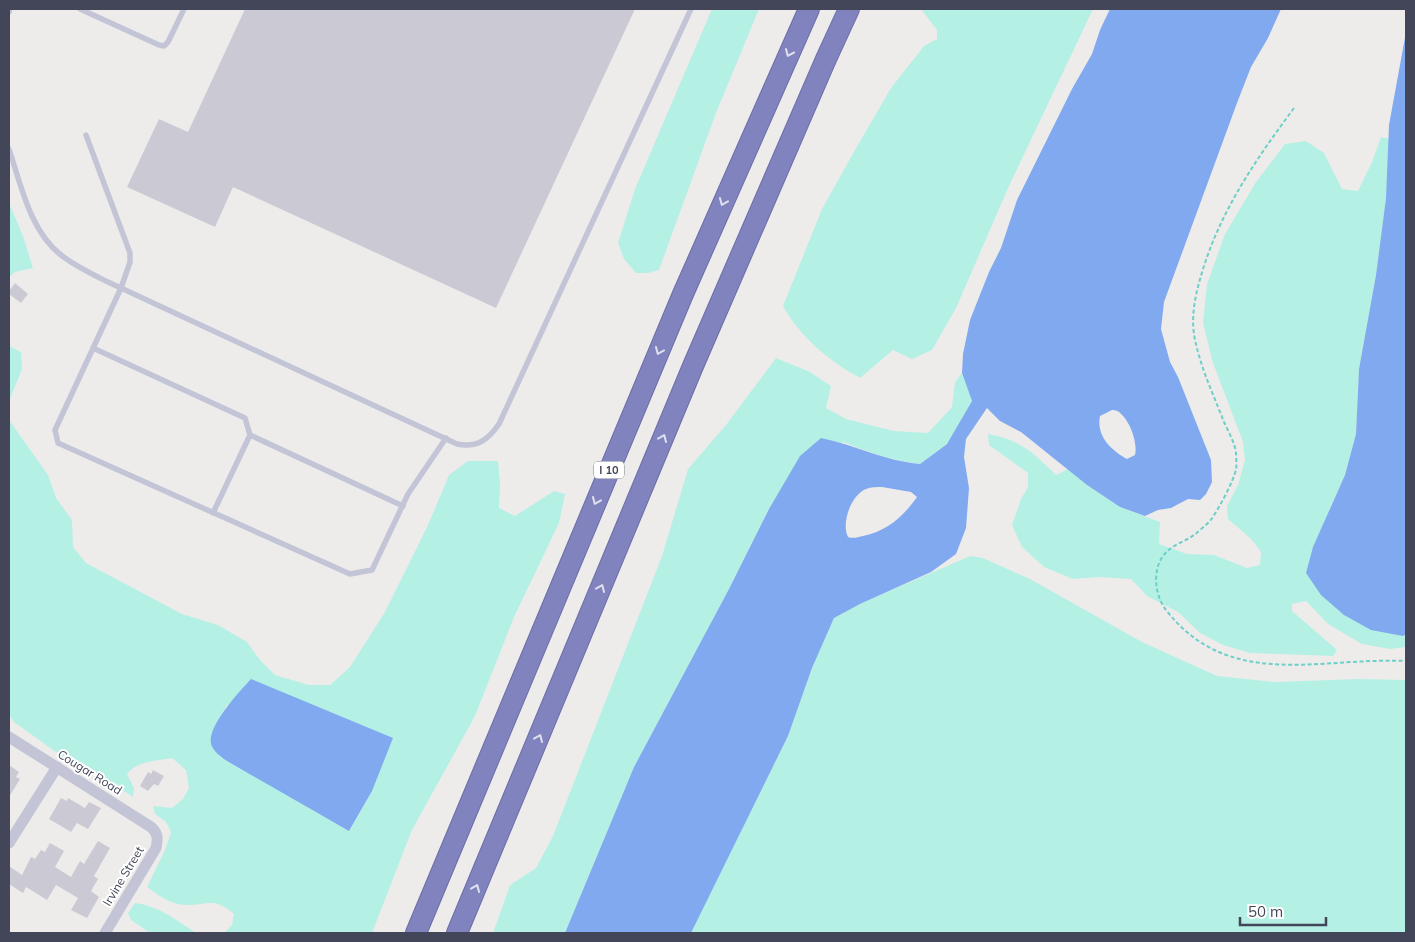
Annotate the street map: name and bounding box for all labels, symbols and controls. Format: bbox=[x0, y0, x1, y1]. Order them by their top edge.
one-way arrow bbox=[784, 48, 795, 57]
one-way arrow bbox=[718, 197, 729, 206]
one-way arrow bbox=[654, 346, 665, 355]
one-way arrow bbox=[657, 434, 668, 443]
road number: I 10 bbox=[594, 462, 624, 478]
one-way arrow bbox=[591, 496, 602, 505]
one-way arrow bbox=[595, 584, 605, 593]
one-way arrow bbox=[532, 734, 543, 743]
street label: Cougar Road bbox=[55, 746, 125, 798]
street label: Irvine Street bbox=[99, 843, 147, 909]
one-way arrow bbox=[470, 884, 480, 893]
scale bar bbox=[1240, 894, 1326, 926]
text: 50 m bbox=[1248, 902, 1283, 921]

